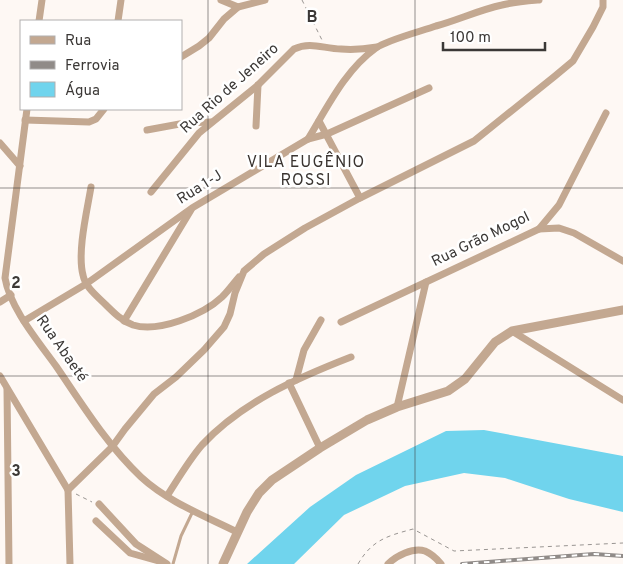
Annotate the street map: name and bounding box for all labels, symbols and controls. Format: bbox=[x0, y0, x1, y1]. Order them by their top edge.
text: B bbox=[306, 8, 318, 28]
legend bbox=[20, 20, 182, 110]
scale bar bbox=[443, 20, 546, 52]
text: 100 m bbox=[450, 29, 491, 48]
text: Rua bbox=[65, 32, 91, 51]
street label: Rua Rio de Jeneiro bbox=[177, 40, 283, 138]
text: Ferrovia bbox=[65, 57, 119, 76]
text: Água bbox=[65, 81, 100, 101]
district label: VILA EUGÊNIO ROSSI bbox=[247, 151, 365, 191]
street label: Rua 1-J bbox=[174, 167, 226, 209]
street label: Rua Grão Mogol bbox=[429, 208, 533, 272]
text: 2 bbox=[11, 274, 21, 294]
street label: Rua Abaeté bbox=[31, 312, 91, 386]
text: 3 bbox=[11, 462, 21, 482]

